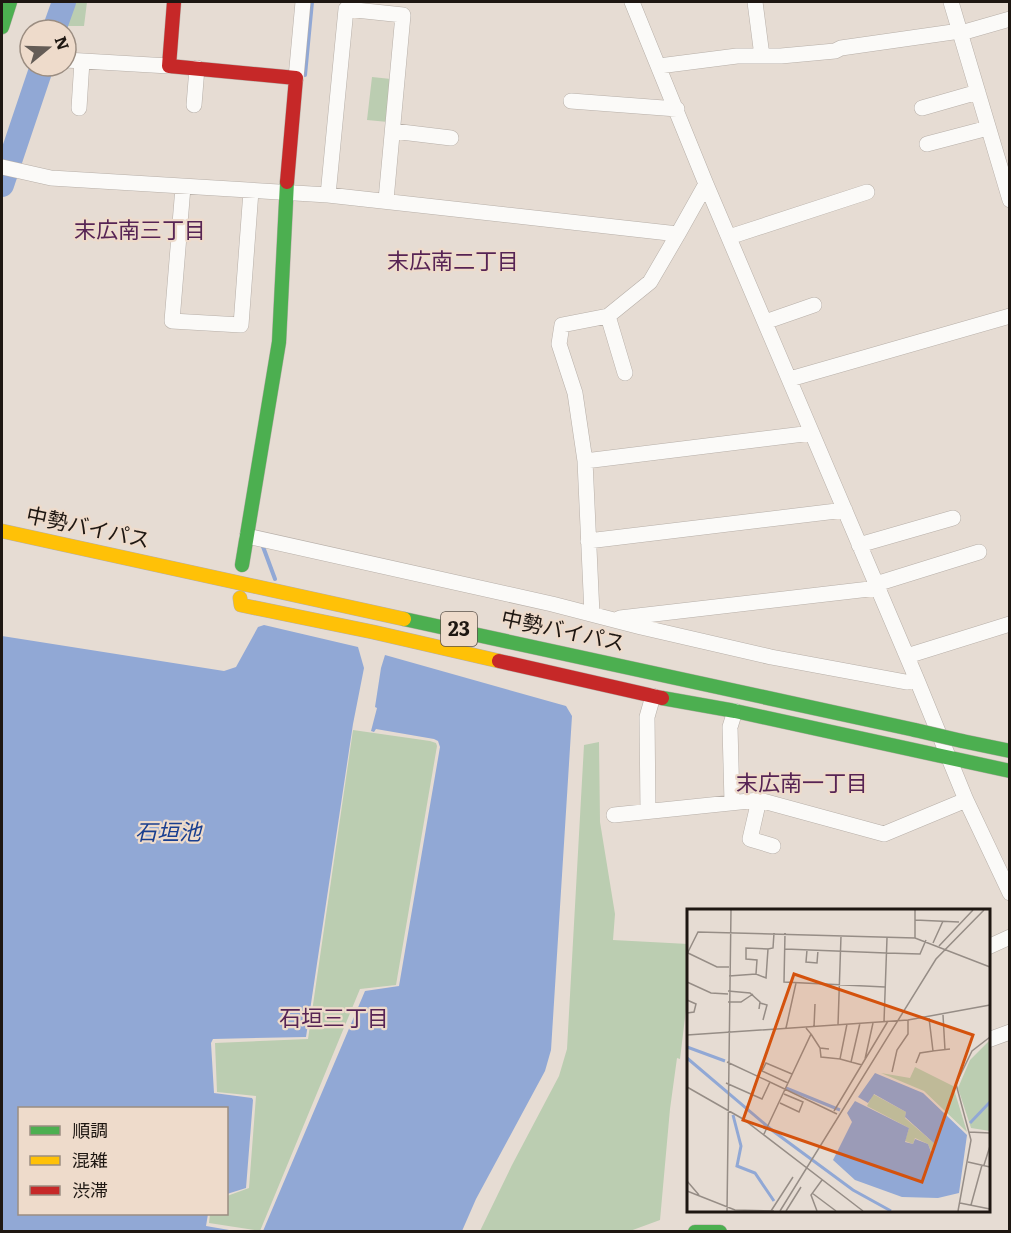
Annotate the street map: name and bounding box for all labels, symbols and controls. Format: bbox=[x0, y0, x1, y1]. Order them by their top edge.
north arrow bbox=[18, 18, 78, 78]
text: N bbox=[50, 33, 77, 53]
district label: 末広南三丁目 bbox=[74, 212, 206, 245]
district label: 末広南二丁目 bbox=[387, 243, 519, 276]
street label: 中勢バイパス bbox=[24, 497, 153, 554]
street label: 中勢バイパス bbox=[499, 600, 628, 657]
road number: 23 bbox=[441, 612, 477, 646]
district label: 末広南一丁目 bbox=[736, 765, 868, 798]
water label: 石垣池 bbox=[135, 814, 203, 847]
inset map bbox=[687, 909, 990, 1212]
district label: 石垣三丁目 bbox=[279, 1000, 389, 1033]
legend bbox=[18, 1107, 228, 1215]
text: 順調 bbox=[72, 1116, 108, 1143]
text: 混雑 bbox=[72, 1146, 108, 1173]
text: 渋滞 bbox=[72, 1176, 108, 1203]

